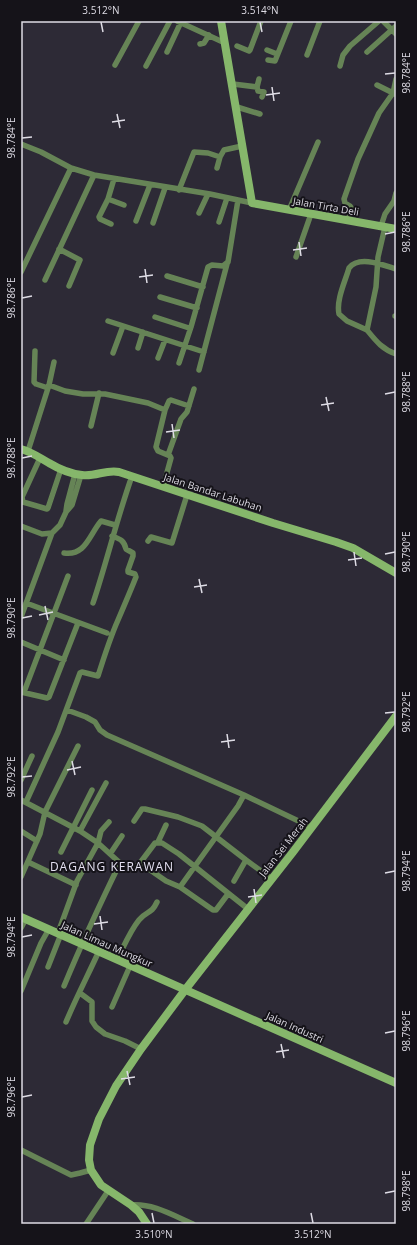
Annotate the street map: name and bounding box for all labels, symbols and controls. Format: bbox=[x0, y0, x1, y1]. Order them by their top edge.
text: 3.512°N bbox=[82, 3, 120, 17]
text: 3.514°N bbox=[241, 3, 279, 17]
text: 98.784°E bbox=[399, 52, 413, 94]
text: 98.784°E bbox=[4, 117, 18, 159]
street label: Jalan Tirta Deli bbox=[291, 193, 360, 219]
text: 98.786°E bbox=[399, 211, 413, 253]
text: 98.786°E bbox=[4, 277, 18, 319]
text: 98.788°E bbox=[399, 371, 413, 413]
text: 98.788°E bbox=[4, 437, 18, 479]
street label: Jalan Bandar Labuhan bbox=[161, 469, 264, 514]
text: 98.790°E bbox=[399, 531, 413, 573]
text: 98.790°E bbox=[4, 597, 18, 639]
text: 98.792°E bbox=[399, 691, 413, 733]
text: 98.792°E bbox=[4, 756, 18, 798]
street label: Jalan Sei Merah bbox=[255, 814, 311, 880]
text: 98.794°E bbox=[399, 850, 413, 892]
district label: DAGANG KERAWAN bbox=[50, 858, 174, 875]
text: 98.794°E bbox=[4, 916, 18, 958]
street label: Jalan Limau Mungkur bbox=[58, 917, 155, 970]
street label: Jalan Industri bbox=[263, 1008, 326, 1046]
text: 98.796°E bbox=[399, 1010, 413, 1052]
text: 98.796°E bbox=[4, 1076, 18, 1118]
text: 98.798°E bbox=[399, 1170, 413, 1212]
text: 3.510°N bbox=[135, 1227, 173, 1241]
text: 3.512°N bbox=[294, 1227, 332, 1241]

